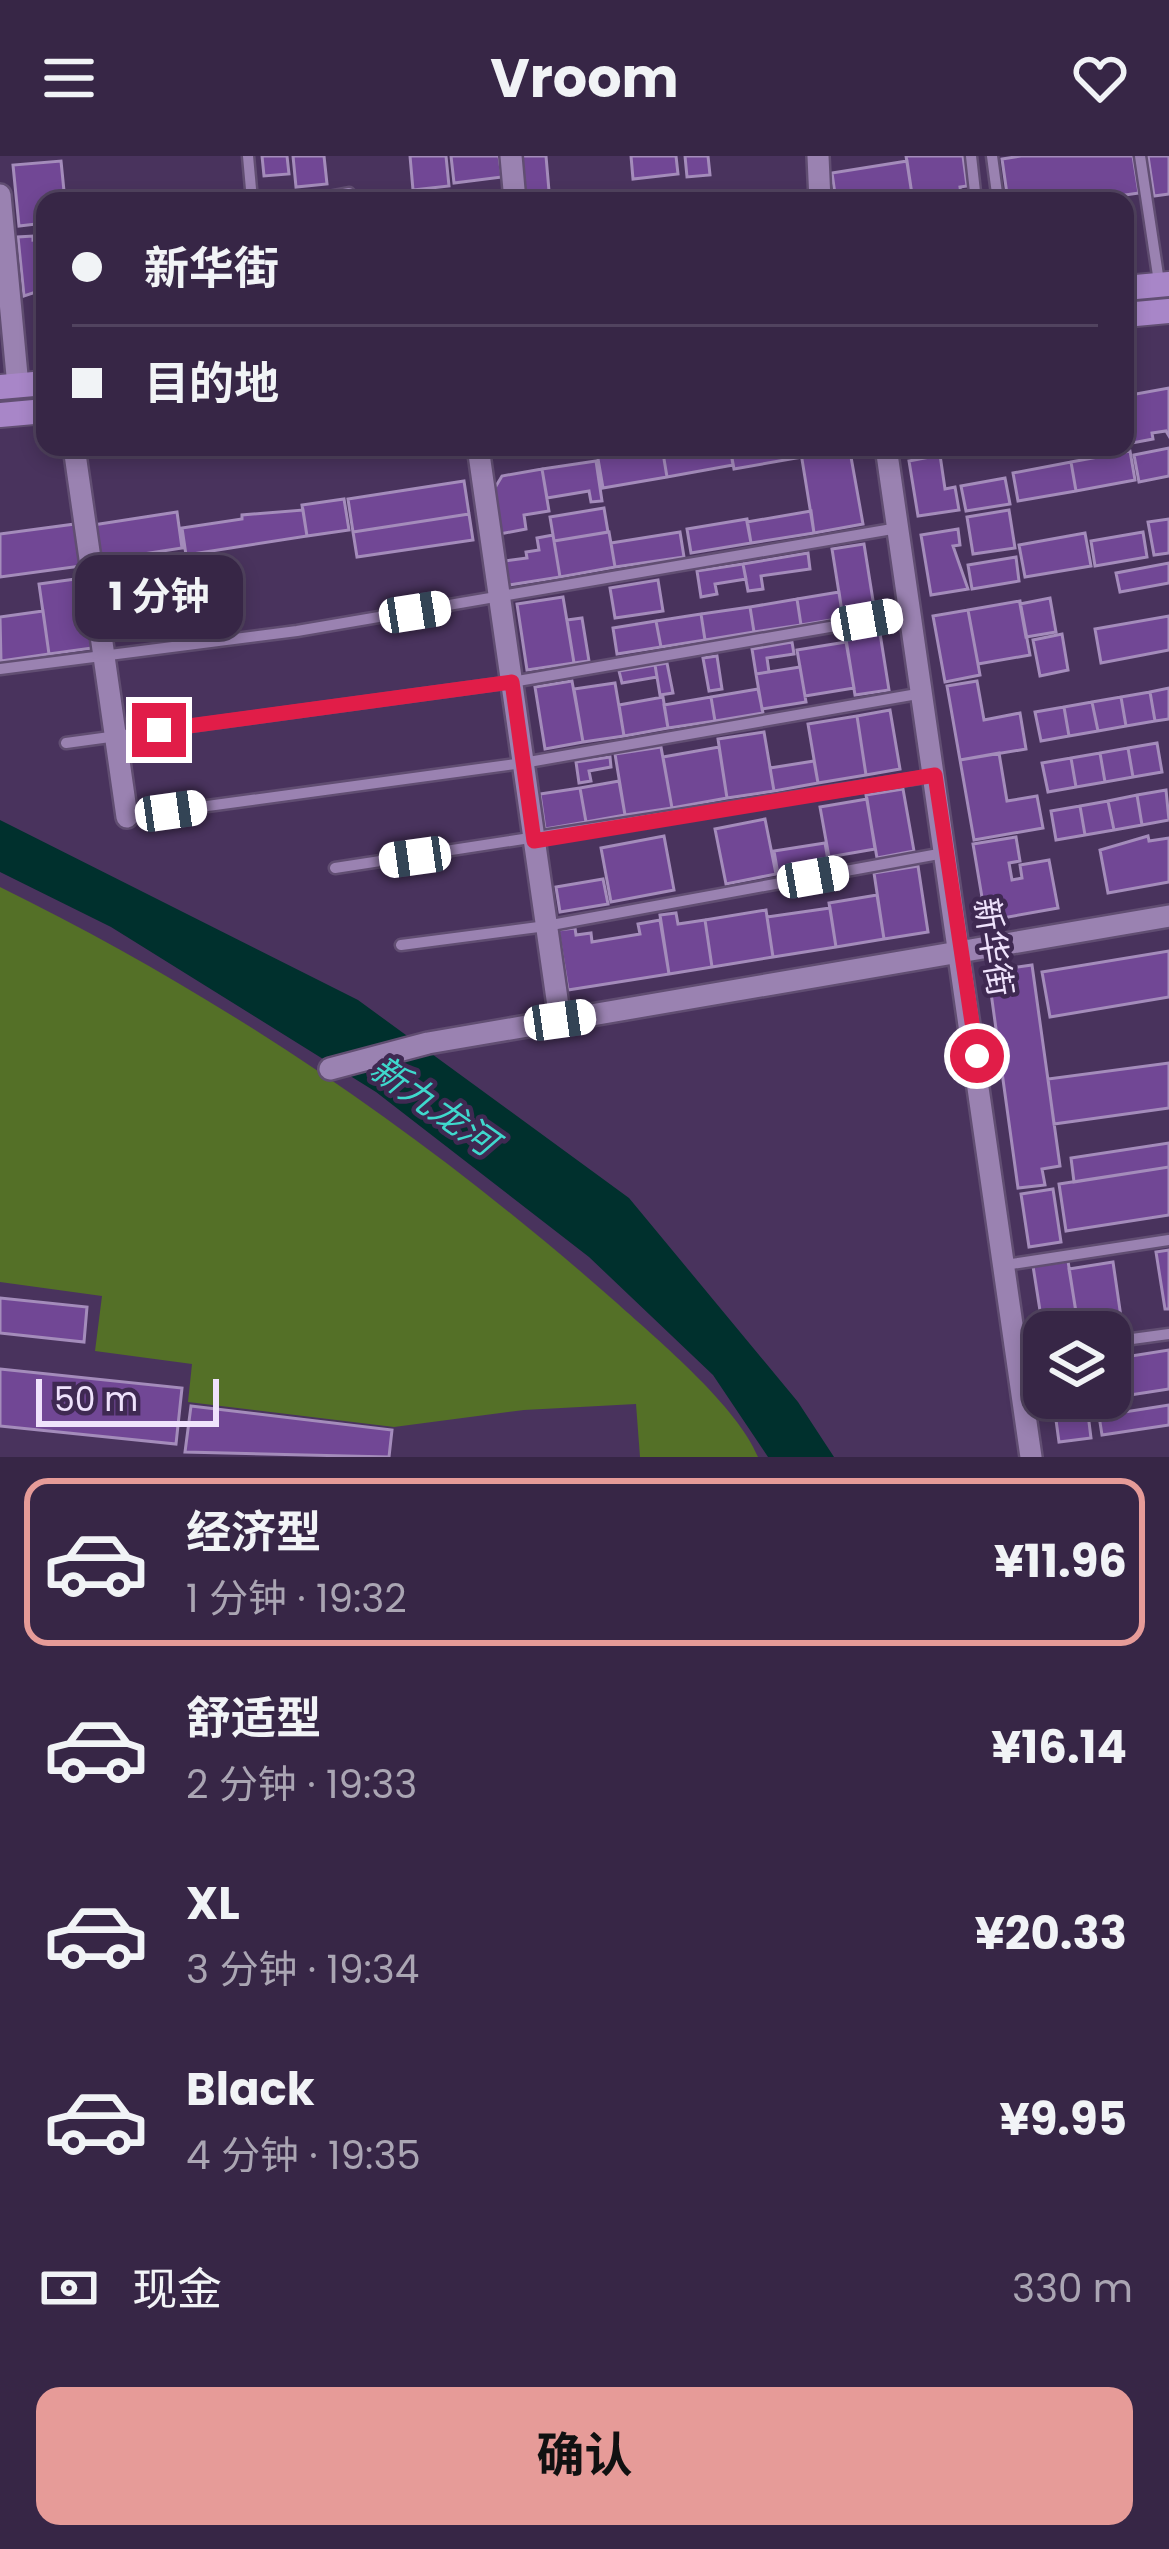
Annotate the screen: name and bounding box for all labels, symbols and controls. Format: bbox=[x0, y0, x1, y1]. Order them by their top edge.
text: Vroom bbox=[490, 40, 679, 116]
icon: menu bbox=[36, 45, 102, 111]
icon: heart bbox=[1067, 45, 1133, 111]
text: 新华街 bbox=[144, 237, 279, 300]
text: 目的地 bbox=[144, 352, 279, 415]
callout: 1 分钟 bbox=[75, 556, 243, 640]
text: 1 分钟 bbox=[109, 569, 209, 624]
car bbox=[377, 589, 453, 635]
car bbox=[828, 596, 906, 644]
route end bbox=[132, 703, 186, 757]
car bbox=[133, 788, 209, 834]
car bbox=[377, 834, 453, 880]
car bbox=[774, 853, 852, 901]
street label: 新华街 bbox=[963, 895, 1024, 1000]
car bbox=[522, 997, 598, 1043]
route start bbox=[950, 1029, 1004, 1083]
water label: 新九龙河 bbox=[360, 1043, 512, 1171]
map controls bbox=[1023, 1311, 1131, 1419]
button: layers bbox=[1023, 1311, 1131, 1419]
scale bar bbox=[36, 1373, 219, 1426]
text: 50 m bbox=[54, 1376, 138, 1423]
text: 经济型 bbox=[186, 1501, 321, 1564]
icon: car bbox=[42, 1508, 150, 1616]
text: ¥11.96 bbox=[994, 1530, 1127, 1593]
text: 1 分钟 · 19:32 bbox=[186, 1571, 407, 1626]
text: 舒适型 bbox=[186, 1687, 321, 1750]
icon: car bbox=[42, 1694, 150, 1802]
text: ¥16.14 bbox=[991, 1716, 1127, 1779]
text: 2 分钟 · 19:33 bbox=[186, 1757, 417, 1812]
text: XL bbox=[186, 1872, 240, 1935]
icon: car bbox=[42, 1880, 150, 1988]
text: ¥20.33 bbox=[975, 1902, 1127, 1965]
text: 3 分钟 · 19:34 bbox=[186, 1942, 419, 1997]
text: Black bbox=[186, 2058, 315, 2121]
icon: car bbox=[42, 2066, 150, 2174]
text: ¥9.95 bbox=[1000, 2088, 1127, 2151]
text: 4 分钟 · 19:35 bbox=[186, 2128, 421, 2183]
icon: cash bbox=[36, 2255, 102, 2321]
text: 现金 bbox=[132, 2258, 222, 2321]
text: 330 m bbox=[1012, 2261, 1133, 2316]
button: 确认 bbox=[36, 2387, 1133, 2525]

